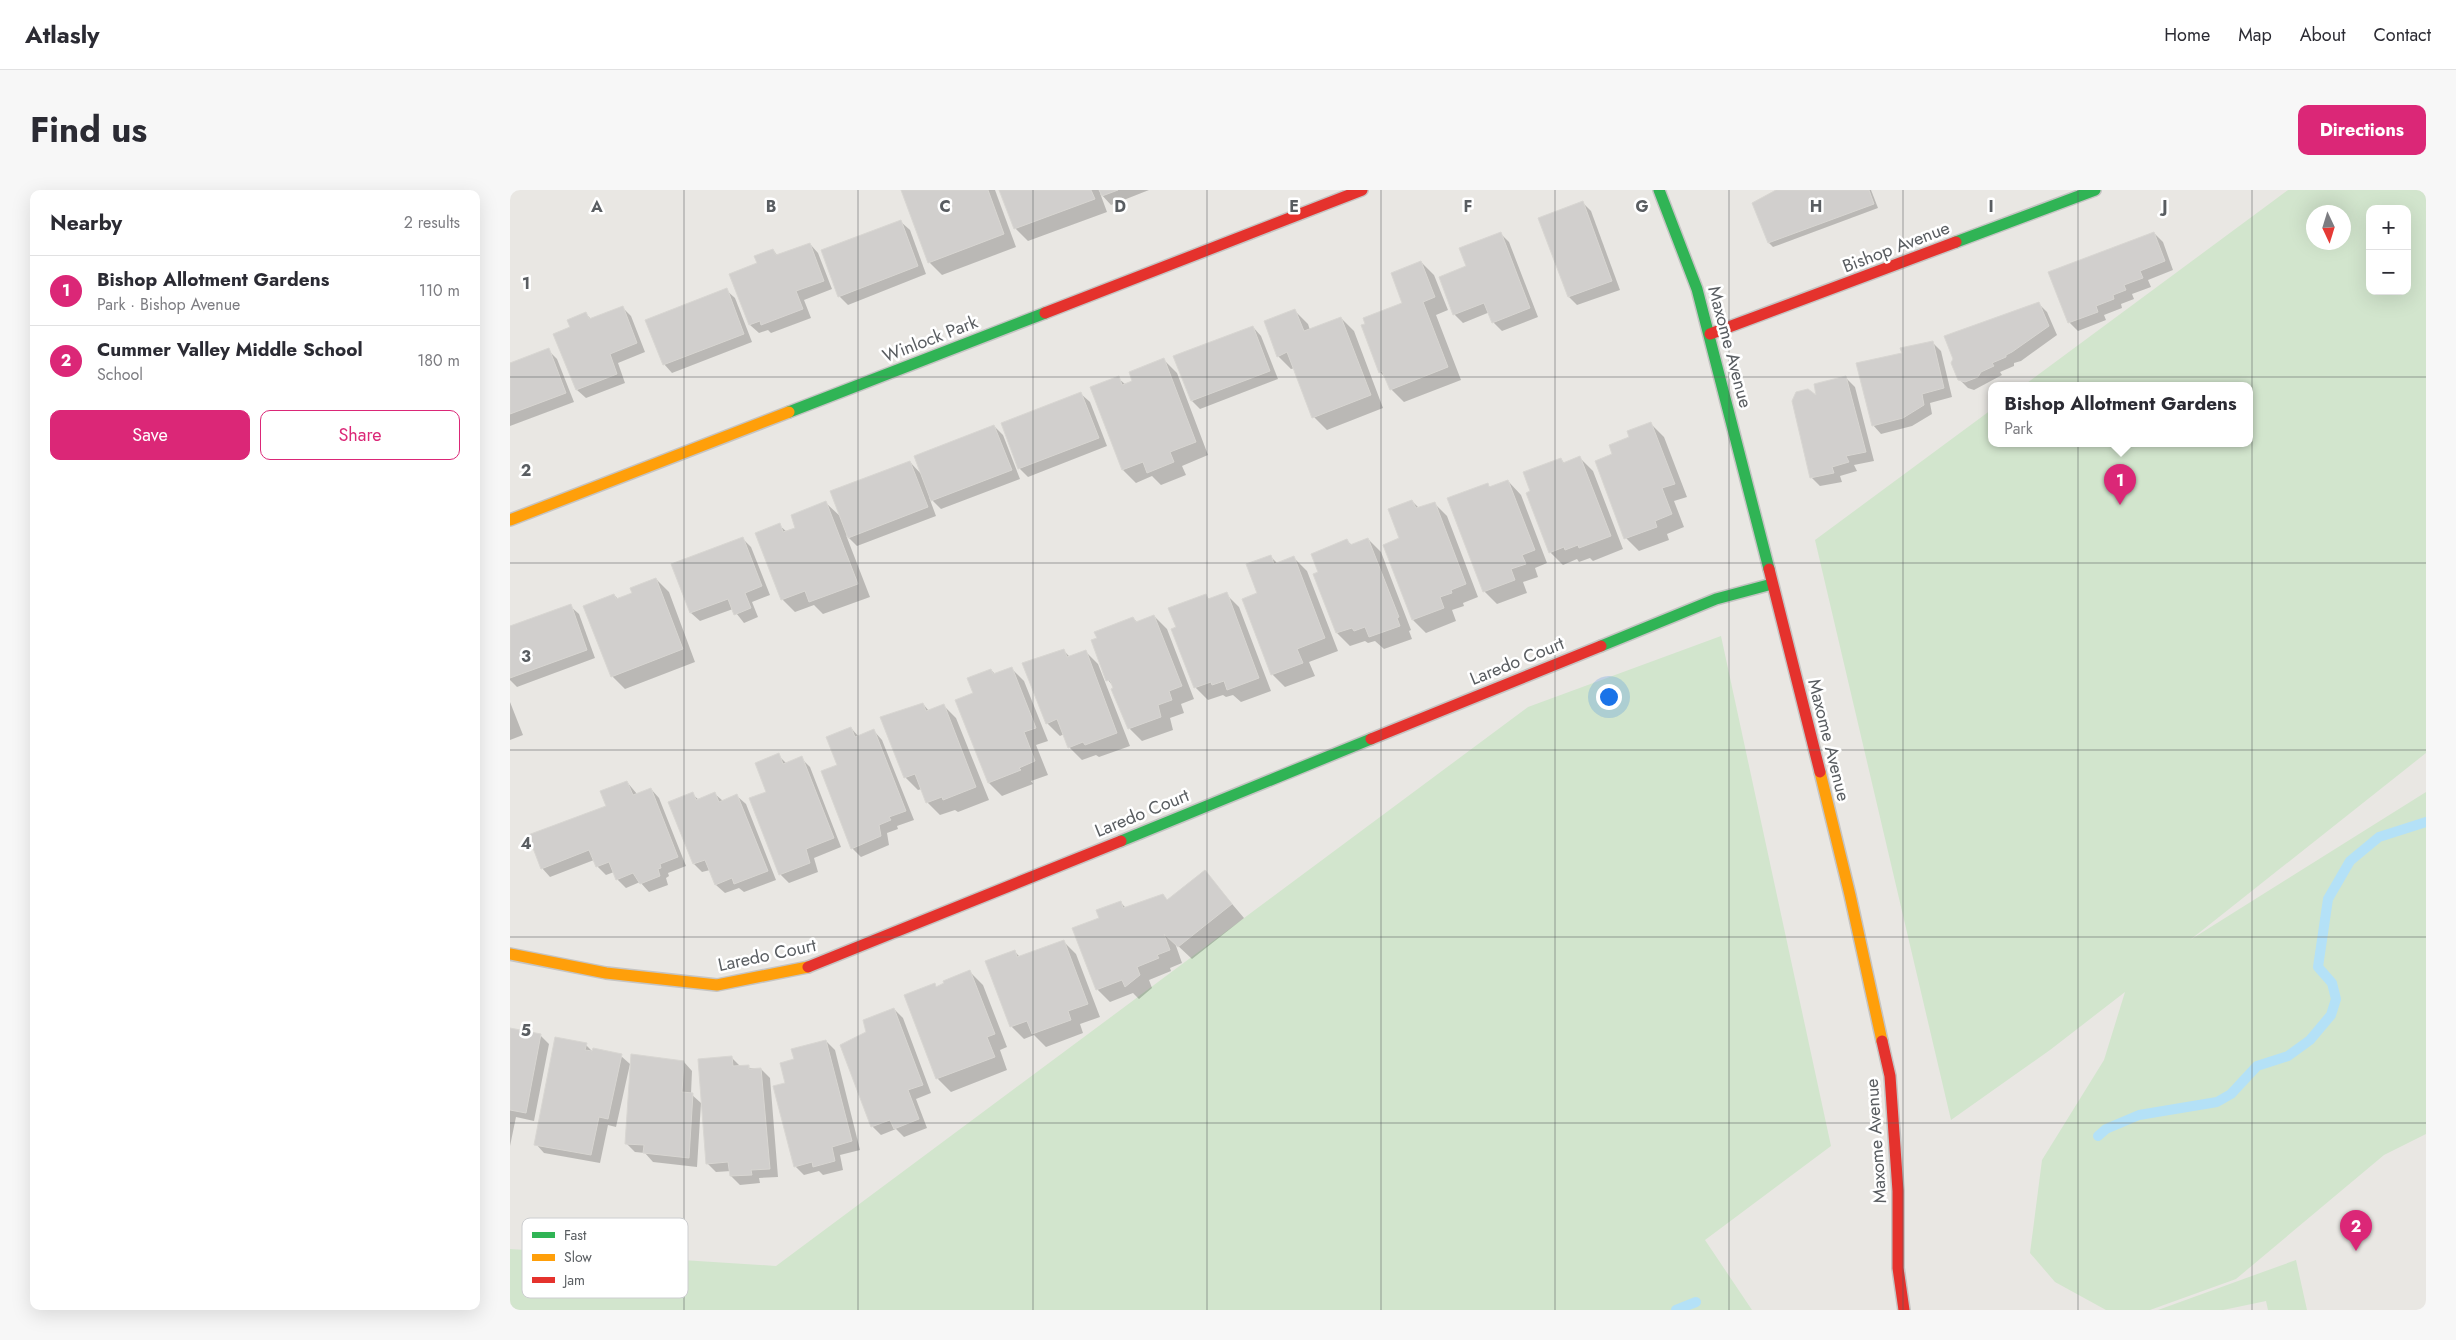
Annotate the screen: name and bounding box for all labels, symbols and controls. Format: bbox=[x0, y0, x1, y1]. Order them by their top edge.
text: Atlasly bbox=[25, 17, 100, 52]
text: Home bbox=[2164, 22, 2210, 48]
text: Map bbox=[2238, 22, 2272, 48]
text: About bbox=[2300, 22, 2345, 48]
text: Contact bbox=[2373, 22, 2431, 48]
text: Find us bbox=[30, 105, 147, 155]
button: Directions bbox=[2298, 105, 2426, 155]
text: A bbox=[590, 195, 603, 218]
text: B bbox=[766, 195, 776, 218]
text: C bbox=[939, 195, 951, 218]
text: D bbox=[1114, 195, 1126, 218]
text: E bbox=[1289, 195, 1299, 218]
text: F bbox=[1464, 195, 1472, 218]
text: G bbox=[1635, 195, 1649, 218]
text: H bbox=[1810, 195, 1822, 218]
text: I bbox=[1988, 195, 1994, 218]
text: J bbox=[2159, 195, 2168, 218]
north arrow bbox=[2306, 205, 2351, 250]
map controls bbox=[2366, 205, 2411, 295]
button: + bbox=[2366, 205, 2411, 250]
text: Nearby bbox=[50, 208, 122, 238]
text: 2 results bbox=[404, 211, 460, 234]
street label: Bishop Avenue bbox=[1839, 215, 1953, 279]
button: − bbox=[2366, 250, 2411, 295]
text: Bishop Allotment Gardens bbox=[97, 266, 329, 293]
text: 1 bbox=[522, 272, 530, 295]
text: 1 bbox=[62, 279, 70, 302]
text: 110 m bbox=[419, 279, 460, 302]
street label: Maxome Avenue bbox=[1701, 283, 1759, 411]
text: Park · Bishop Avenue bbox=[97, 293, 240, 316]
street label: Winlock Park bbox=[879, 309, 981, 369]
text: Cummer Valley Middle School bbox=[97, 336, 363, 363]
text: 2 bbox=[61, 349, 71, 372]
text: 180 m bbox=[417, 349, 460, 372]
text: School bbox=[97, 363, 143, 386]
popup bbox=[1988, 382, 2253, 447]
text: Bishop Allotment Gardens bbox=[2004, 390, 2237, 417]
button: Save bbox=[50, 410, 250, 460]
button: Share bbox=[260, 410, 460, 460]
text: Park bbox=[2004, 417, 2033, 440]
text: 2 bbox=[521, 459, 531, 482]
pin: 1 bbox=[2104, 464, 2136, 505]
street label: Laredo Court bbox=[1466, 630, 1569, 692]
text: 3 bbox=[521, 645, 531, 668]
street label: Maxome Avenue bbox=[1801, 676, 1857, 804]
your location bbox=[1596, 684, 1622, 710]
street label: Laredo Court bbox=[1091, 782, 1194, 844]
text: 4 bbox=[520, 832, 532, 855]
street label: Laredo Court bbox=[716, 932, 819, 978]
text: 5 bbox=[521, 1019, 531, 1042]
street label: Maxome Avenue bbox=[1859, 1078, 1893, 1204]
pin: 2 bbox=[2340, 1210, 2372, 1251]
legend bbox=[522, 1218, 688, 1298]
text: Fast bbox=[564, 1225, 587, 1245]
text: Slow bbox=[564, 1247, 592, 1267]
text: Jam bbox=[562, 1270, 585, 1290]

